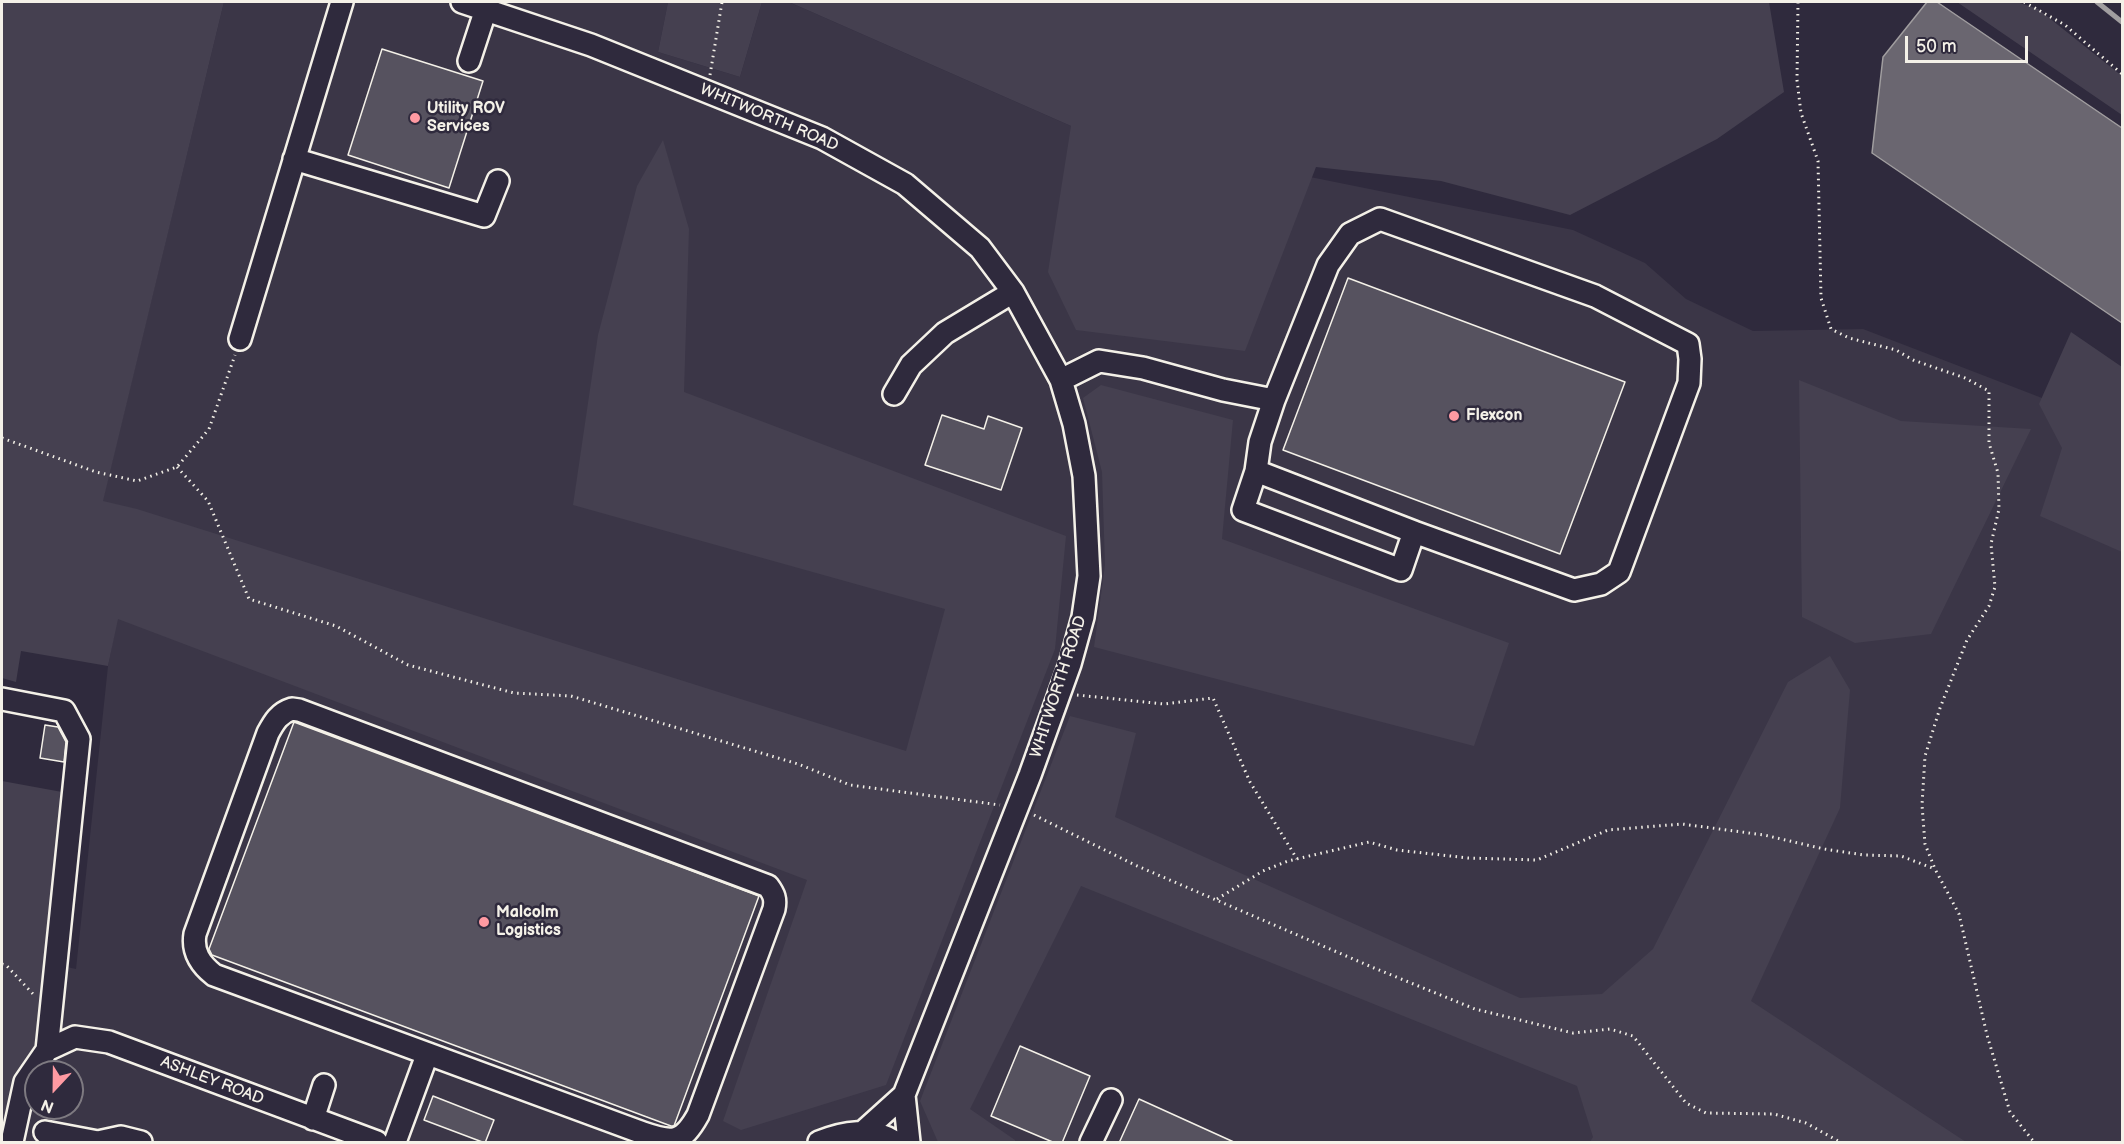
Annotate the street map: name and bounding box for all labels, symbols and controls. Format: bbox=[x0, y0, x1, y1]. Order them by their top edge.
scale bar bbox=[1908, 24, 2031, 62]
text: 50 m bbox=[1916, 36, 1957, 57]
street label: WHITWORTH ROAD bbox=[697, 80, 841, 156]
place label: Utility ROV Services bbox=[427, 99, 505, 137]
marker: Utility ROV Services bbox=[408, 111, 422, 125]
place label: Flexcon bbox=[1466, 406, 1522, 426]
marker: Flexcon bbox=[1447, 409, 1461, 423]
street label: WHITWORTH ROAD bbox=[1027, 613, 1091, 761]
place label: Malcolm Logistics bbox=[496, 903, 561, 941]
marker: Malcolm Logistics bbox=[477, 915, 491, 929]
street label: ASHLEY ROAD bbox=[158, 1052, 266, 1110]
north arrow bbox=[24, 1060, 84, 1120]
text: N bbox=[39, 1094, 57, 1116]

